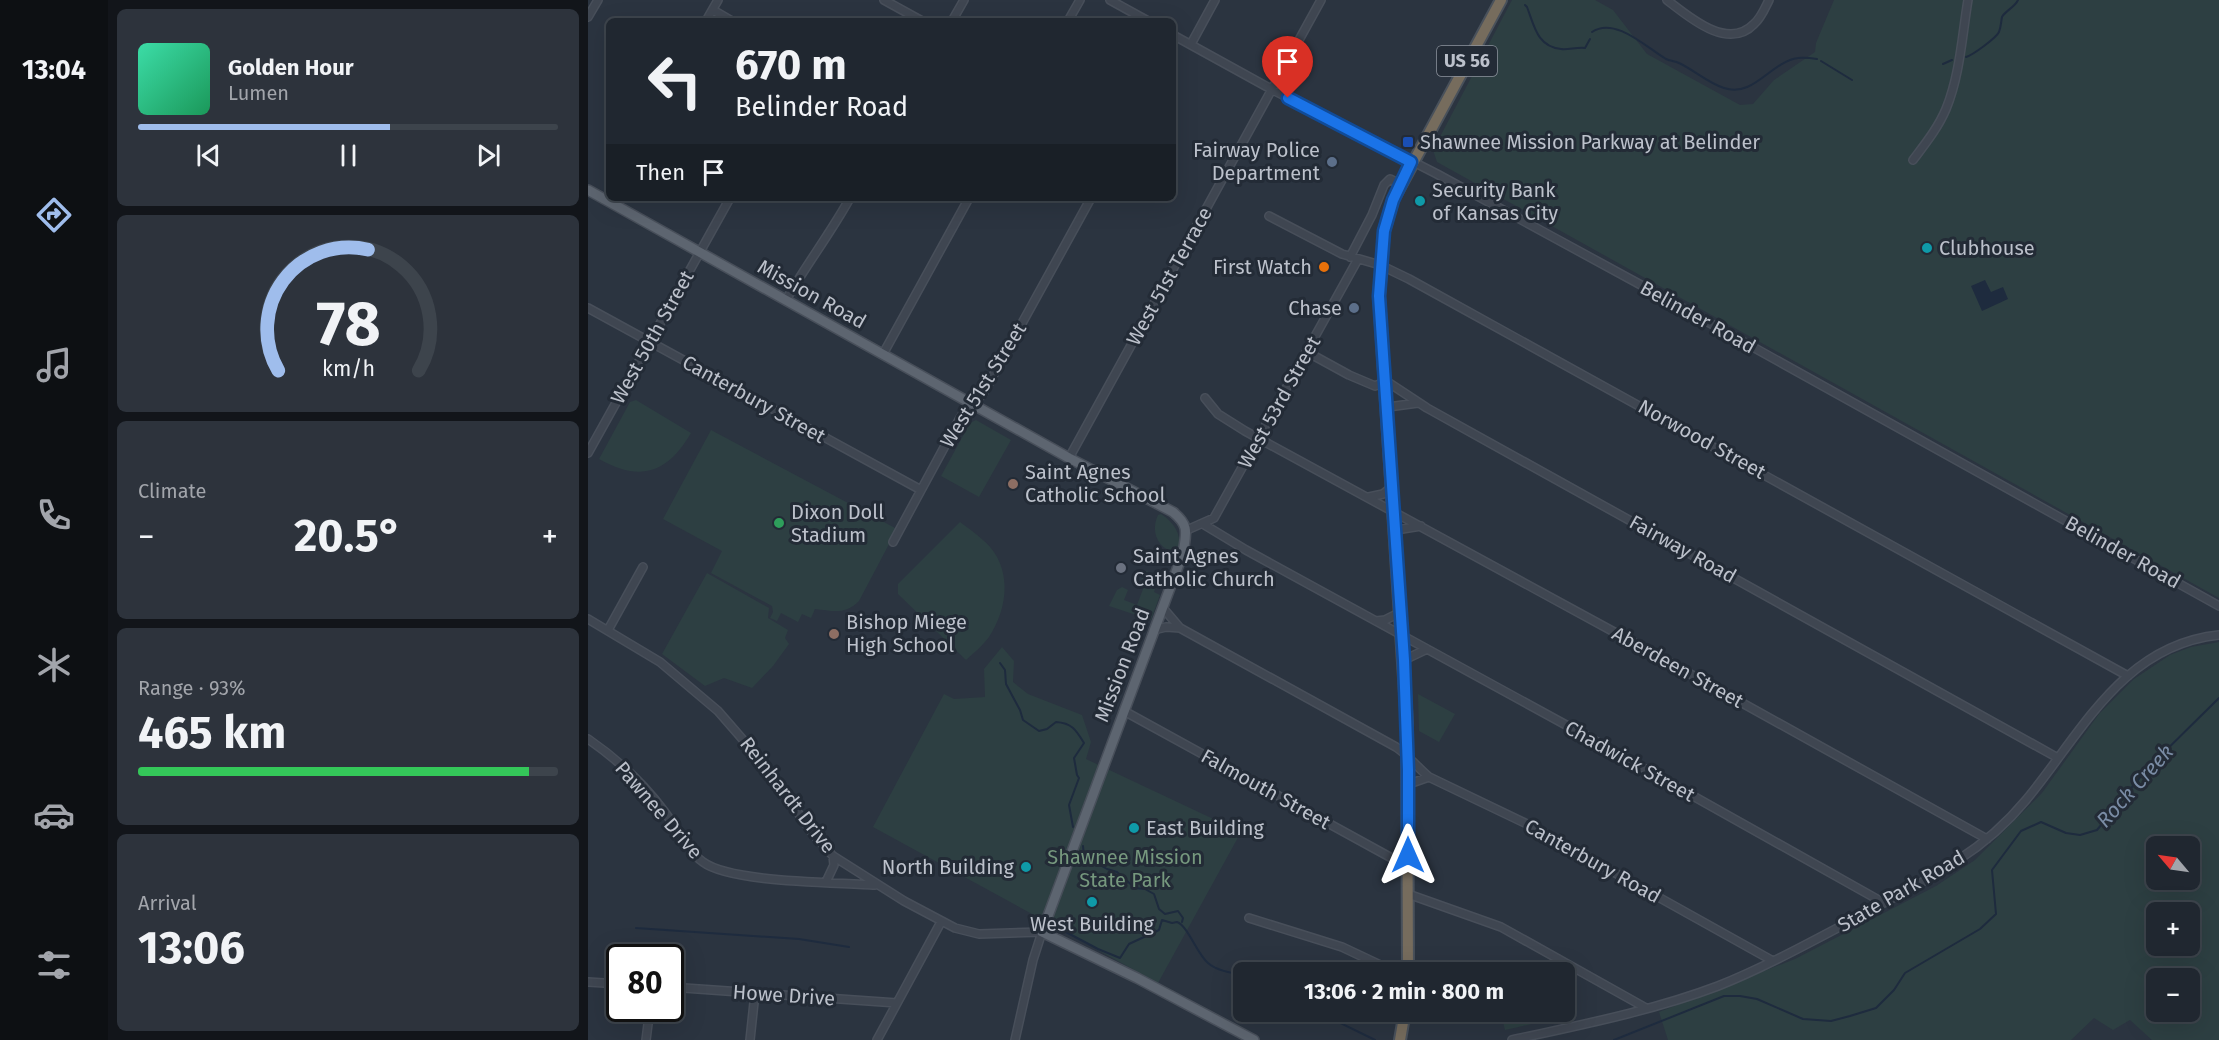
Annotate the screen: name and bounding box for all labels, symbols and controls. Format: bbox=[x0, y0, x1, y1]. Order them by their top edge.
pin bbox=[1262, 36, 1313, 98]
text: 670 m bbox=[735, 40, 847, 90]
icon: left bbox=[636, 42, 714, 120]
icon: arrive bbox=[1271, 45, 1304, 78]
road number: US 56 bbox=[1437, 46, 1497, 76]
text: 13:04 bbox=[22, 54, 86, 86]
text: Golden Hour bbox=[228, 54, 354, 81]
text: Lumen bbox=[228, 81, 289, 105]
text: Belinder Road bbox=[735, 91, 908, 123]
place label: Shawnee Mission Parkway at Belinder bbox=[1420, 130, 1760, 154]
marker: Shawnee Mission Parkway at Belinder bbox=[1401, 135, 1415, 149]
place label: Fairway Police Department bbox=[1193, 138, 1321, 185]
icon: previous bbox=[192, 139, 225, 172]
icon: pause bbox=[332, 139, 365, 172]
icon: next bbox=[472, 139, 505, 172]
marker: Fairway Police Department bbox=[1325, 155, 1339, 169]
icon: arrive bbox=[697, 156, 730, 189]
text: Then bbox=[636, 159, 685, 186]
place label: Security Bank of Kansas City bbox=[1432, 178, 1558, 225]
icon: directions bbox=[33, 194, 75, 236]
marker: Security Bank of Kansas City bbox=[1413, 194, 1427, 208]
street label: West 51st Terrace bbox=[1121, 203, 1217, 349]
place label: Clubhouse bbox=[1939, 236, 2035, 260]
marker: Clubhouse bbox=[1920, 241, 1934, 255]
street label: Mission Road bbox=[754, 254, 870, 334]
place label: First Watch bbox=[1213, 255, 1312, 279]
marker: First Watch bbox=[1317, 260, 1331, 274]
street label: West 50th Street bbox=[605, 265, 699, 408]
street label: Belinder Road bbox=[1636, 275, 1760, 359]
text: 78 bbox=[316, 287, 380, 362]
place label: Chase bbox=[1288, 296, 1342, 320]
marker: Chase bbox=[1347, 301, 1361, 315]
street label: West 51st Street bbox=[935, 317, 1031, 452]
street label: West 53rd Street bbox=[1233, 331, 1326, 472]
icon: music bbox=[33, 344, 75, 386]
street label: Canterbury Street bbox=[678, 350, 830, 449]
text: km/h bbox=[321, 356, 375, 382]
street label: Norwood Street bbox=[1634, 394, 1771, 484]
place label: Saint Agnes Catholic School bbox=[1025, 460, 1165, 507]
marker: Saint Agnes Catholic School bbox=[1006, 477, 1020, 491]
text: Climate bbox=[138, 479, 206, 503]
icon: phone bbox=[33, 494, 75, 536]
place label: Dixon Doll Stadium bbox=[791, 500, 884, 547]
text: 20.5° bbox=[294, 509, 402, 563]
street label: Fairway Road bbox=[1625, 510, 1741, 588]
street label: Belinder Road bbox=[2061, 510, 2185, 594]
marker: Dixon Doll Stadium bbox=[772, 516, 786, 530]
text: − bbox=[138, 517, 155, 557]
text: + bbox=[542, 517, 558, 557]
place label: Saint Agnes Catholic Church bbox=[1133, 544, 1275, 591]
marker: Saint Agnes Catholic Church bbox=[1114, 561, 1128, 575]
street label: Mission Road bbox=[1089, 605, 1155, 725]
place label: Bishop Miege High School bbox=[846, 610, 967, 657]
street label: Aberdeen Street bbox=[1608, 621, 1749, 713]
marker: Bishop Miege High School bbox=[827, 627, 841, 641]
icon: climate bbox=[33, 644, 75, 686]
text: Range · 93% bbox=[138, 676, 245, 700]
text: 465 km bbox=[138, 706, 286, 760]
street label: Chadwick Street bbox=[1561, 715, 1700, 807]
street label: Reinhardt Drive bbox=[735, 732, 841, 858]
water label: Rock Creek bbox=[2091, 739, 2179, 833]
street label: Falmouth Street bbox=[1197, 744, 1336, 835]
street label: Pawnee Drive bbox=[610, 756, 708, 864]
icon: car bbox=[33, 794, 75, 836]
street label: Canterbury Road bbox=[1521, 814, 1665, 908]
place label: East Building bbox=[1146, 816, 1265, 840]
marker: East Building bbox=[1127, 821, 1141, 835]
position arrow bbox=[1376, 823, 1440, 887]
north arrow bbox=[2146, 836, 2200, 890]
map controls bbox=[2146, 836, 2200, 1022]
park label: Shawnee Mission State Park bbox=[1047, 845, 1203, 892]
street label: State Park Road bbox=[1833, 845, 1969, 937]
place label: North Building bbox=[882, 855, 1015, 879]
marker: North Building bbox=[1019, 860, 1033, 874]
text: Arrival bbox=[138, 891, 197, 915]
marker: West Building bbox=[1085, 895, 1099, 909]
button: + bbox=[2146, 902, 2200, 956]
place label: West Building bbox=[1030, 912, 1155, 936]
text: 13:06 bbox=[138, 921, 245, 975]
icon: filters bbox=[33, 944, 75, 986]
speed limit sign: 80 bbox=[606, 944, 684, 1022]
button: − bbox=[2146, 968, 2200, 1022]
text: 13:06 · 2 min · 800 m bbox=[1304, 978, 1504, 1005]
street label: Howe Drive bbox=[732, 979, 836, 1011]

